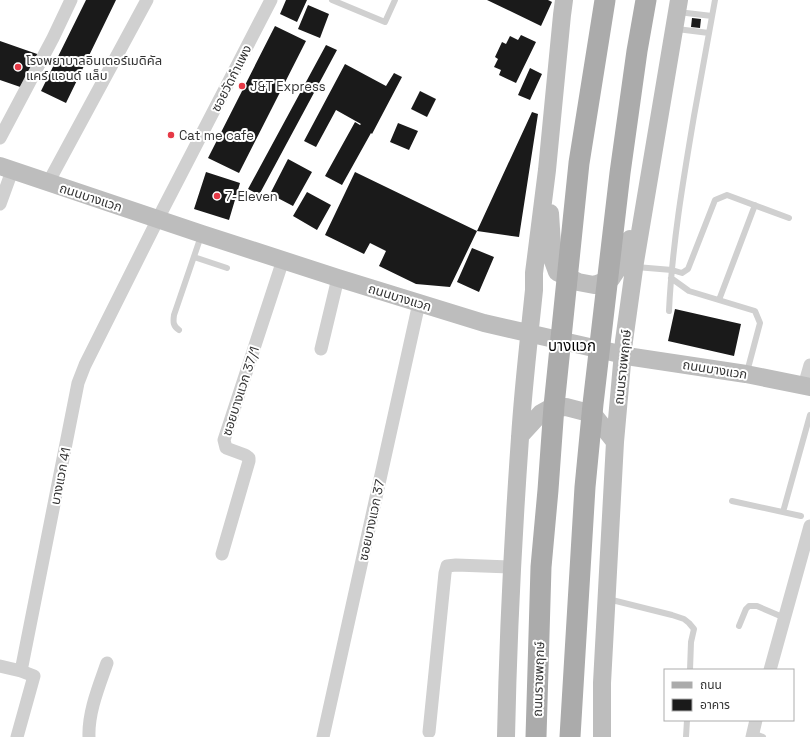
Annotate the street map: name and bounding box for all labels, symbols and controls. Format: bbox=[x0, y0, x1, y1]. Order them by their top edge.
street label: ซอยวัดกำแพง bbox=[207, 42, 256, 115]
place label: โรงพยาบาลอินเตอร์เมดิคัล แคร์ แอนด์ แล็บ bbox=[26, 52, 162, 84]
marker: โรงพยาบาลอินเตอร์เมดิคัล แคร์ แอนด์ แล็บ bbox=[13, 62, 23, 72]
place label: J&T Express bbox=[250, 78, 326, 95]
marker: J&T Express bbox=[237, 81, 247, 91]
place label: Cat me cafe bbox=[179, 127, 254, 144]
marker: Cat me cafe bbox=[166, 130, 176, 140]
street label: ถนนบางแวก bbox=[57, 179, 125, 216]
place label: 7-Eleven bbox=[225, 188, 278, 205]
marker: 7-Eleven bbox=[212, 191, 222, 201]
street label: ถนนบางแวก bbox=[366, 280, 434, 315]
street label: ถนนราชพฤกษ์ bbox=[610, 329, 635, 405]
district label: บางแวก bbox=[548, 336, 596, 355]
street label: ซอยบางแวก 37/1 bbox=[218, 344, 263, 438]
street label: ถนนบางแวก bbox=[681, 356, 749, 383]
street label: บางแวก 41 bbox=[47, 446, 74, 506]
street label: ซอยบางแวก 37 bbox=[355, 478, 388, 562]
street label: ถนนราชพฤกษ์ bbox=[529, 641, 548, 717]
legend bbox=[664, 669, 794, 721]
text: ถนน bbox=[700, 677, 722, 693]
text: อาคาร bbox=[700, 697, 730, 713]

